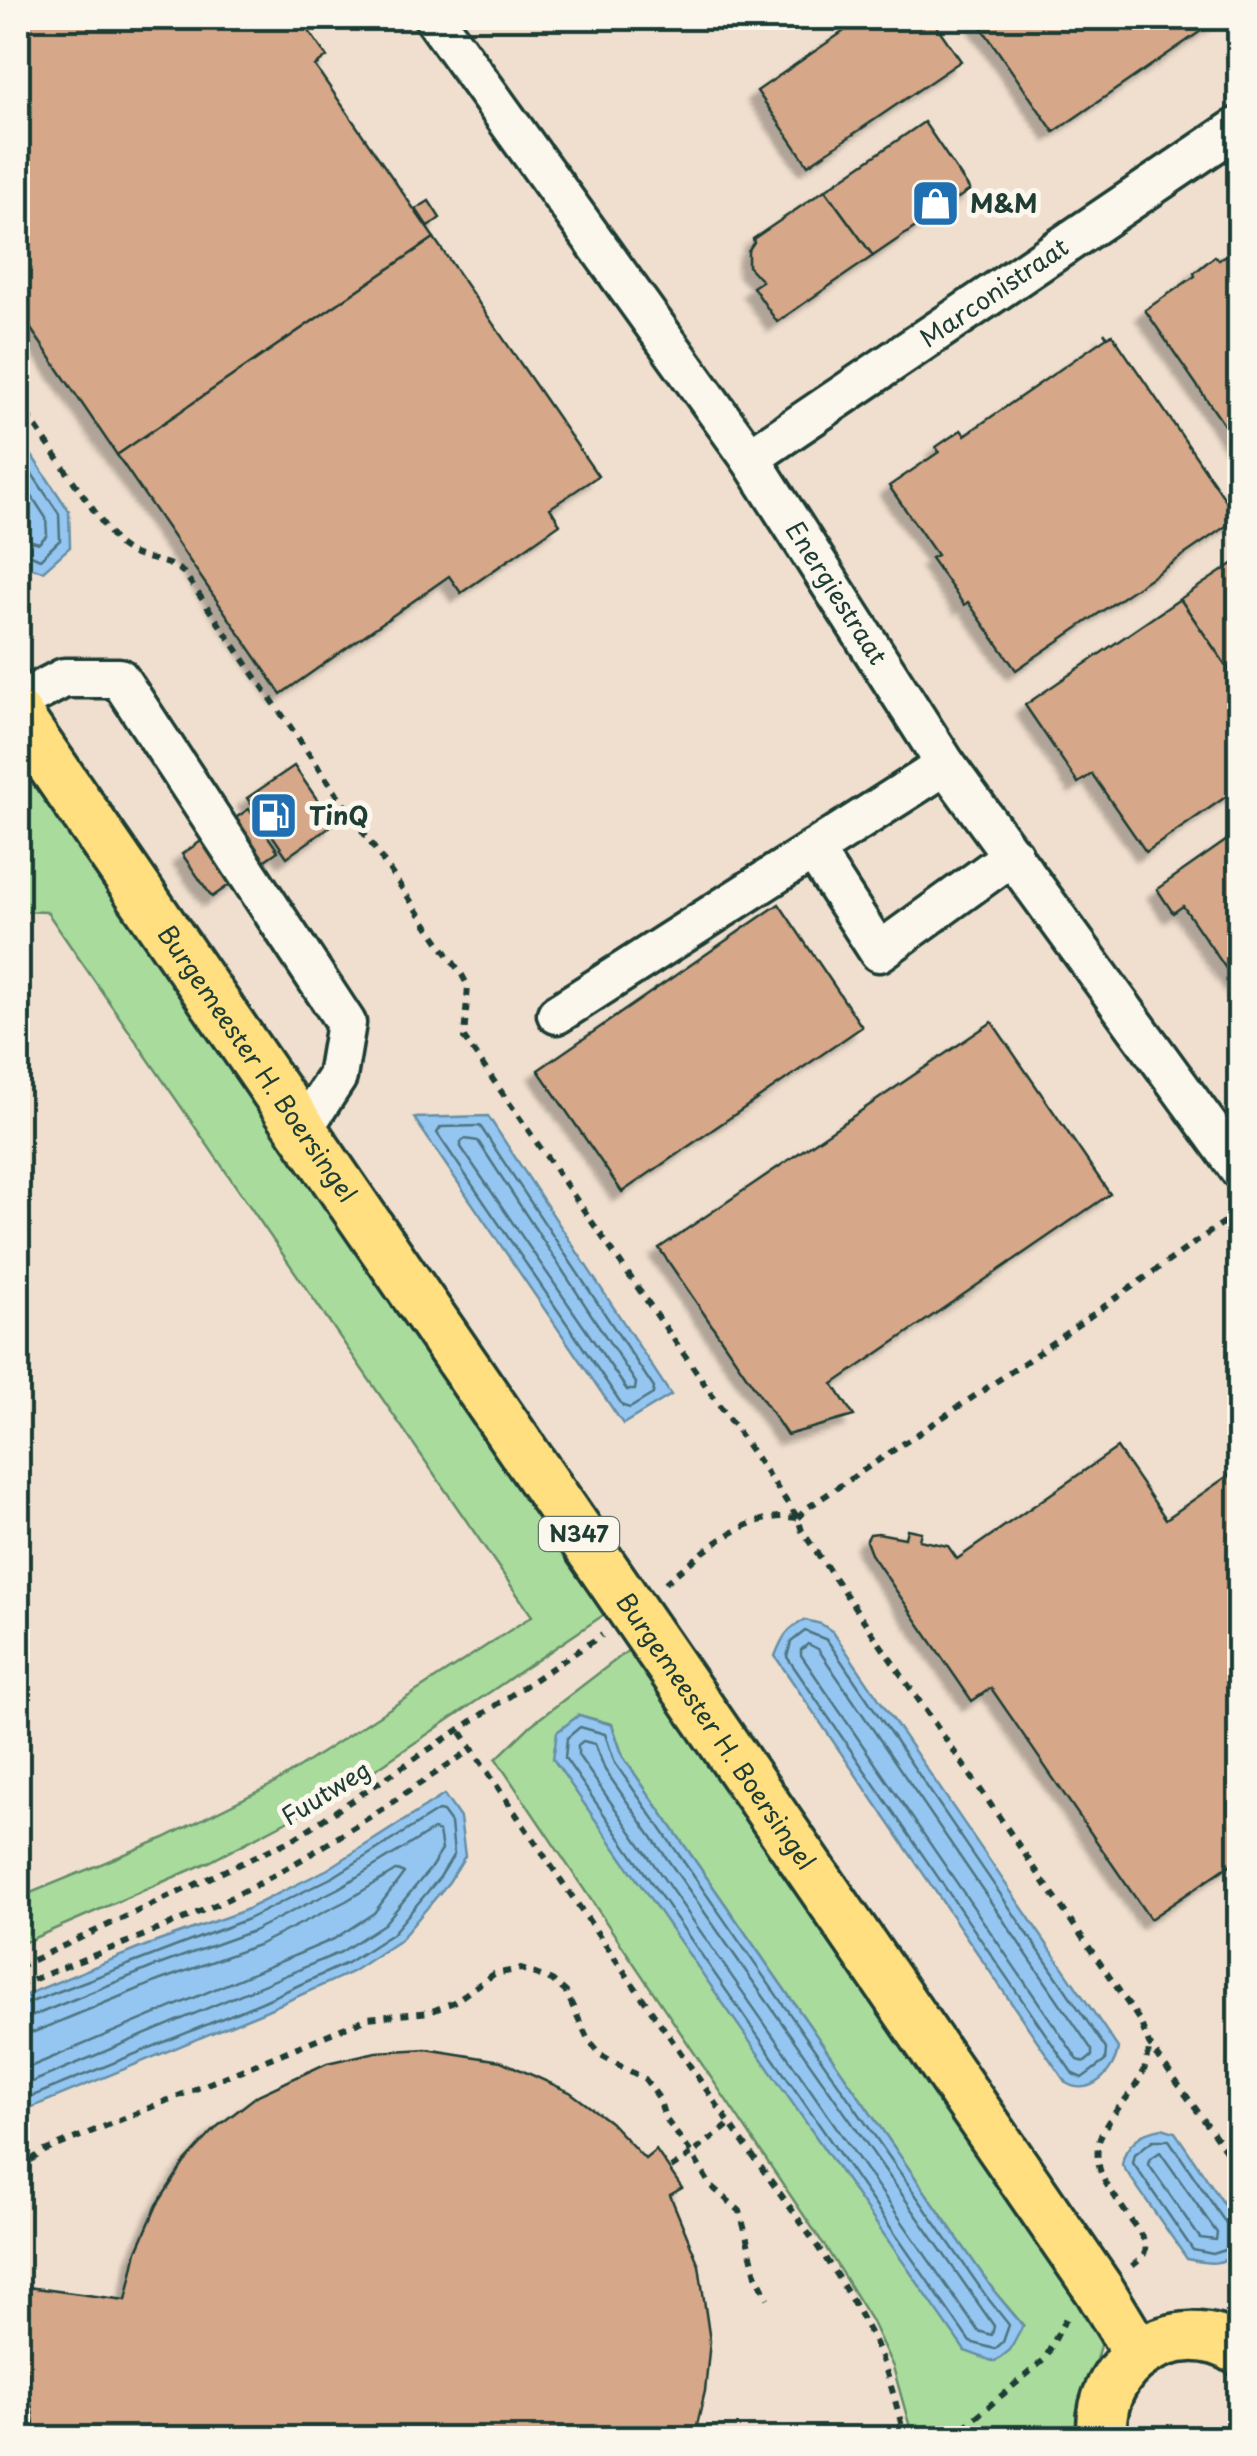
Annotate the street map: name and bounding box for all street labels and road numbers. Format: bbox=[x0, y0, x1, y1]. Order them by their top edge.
street label: Marconistraat bbox=[911, 227, 1076, 356]
street label: Energiestraat bbox=[777, 513, 897, 672]
street label: Burgemeester H. Boersingel bbox=[149, 917, 367, 1210]
road number: N347 bbox=[539, 1517, 619, 1551]
street label: Burgemeester H. Boersingel bbox=[608, 1585, 825, 1877]
street label: Fuutweg bbox=[273, 1750, 377, 1834]

